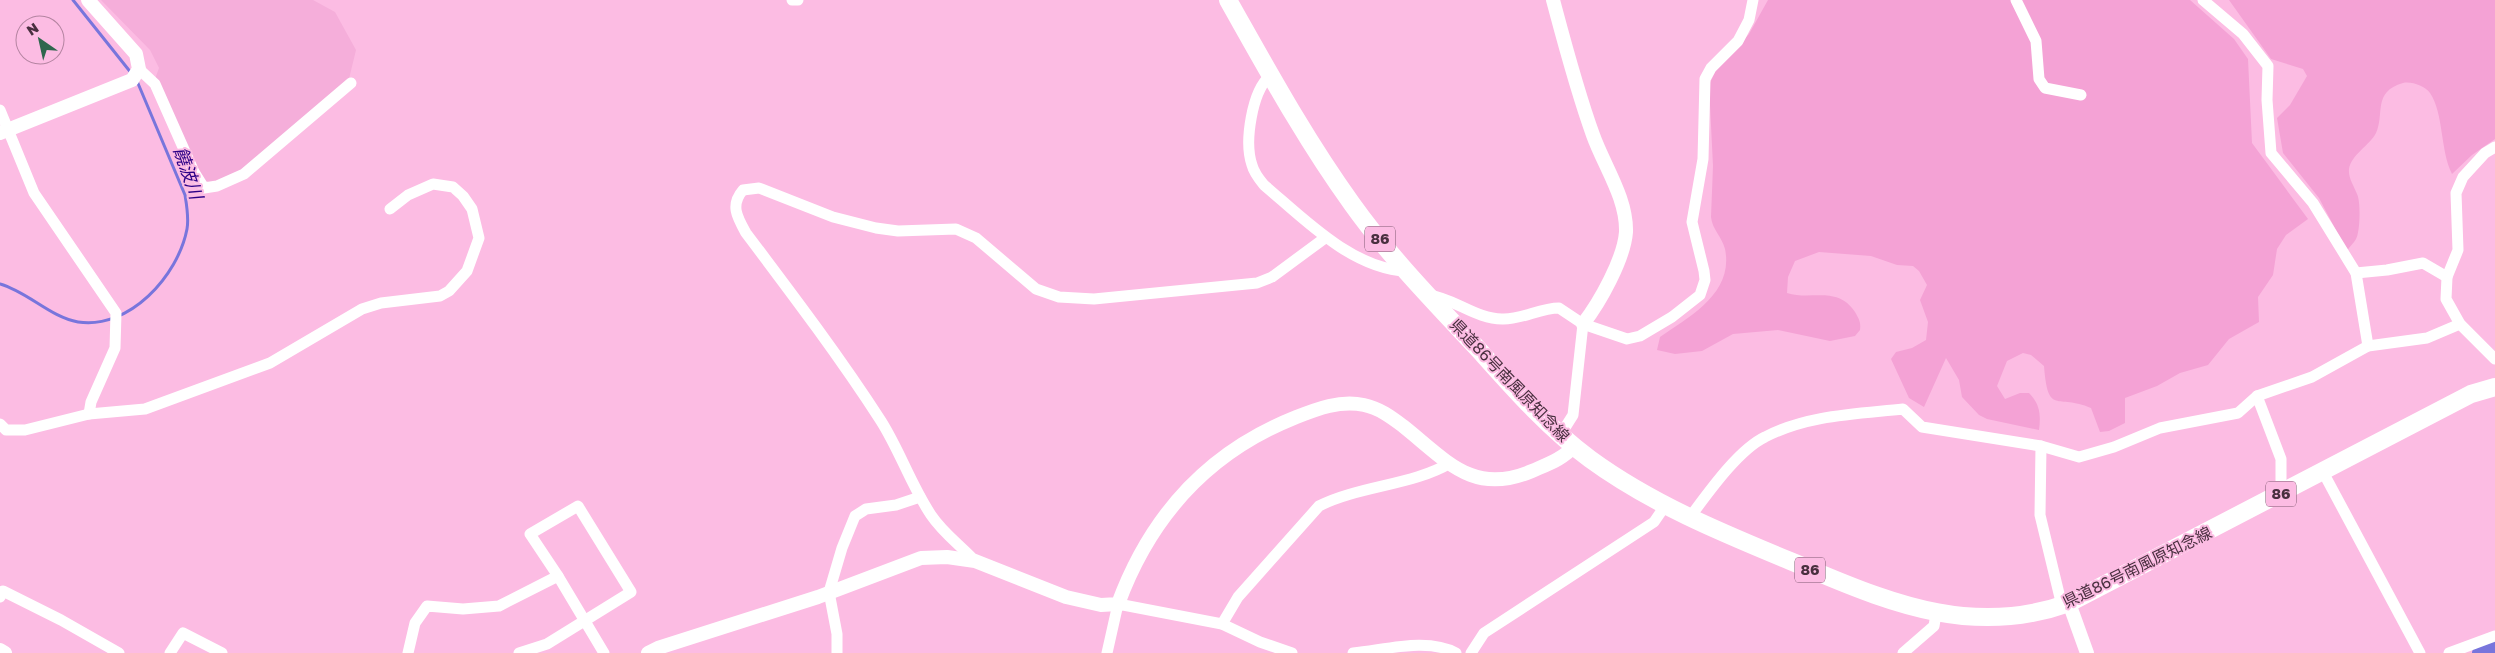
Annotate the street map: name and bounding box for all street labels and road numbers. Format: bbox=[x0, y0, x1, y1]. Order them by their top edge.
road number: 86 bbox=[1365, 226, 1395, 252]
street label: 県道86号南風原知念線 bbox=[1446, 314, 1574, 446]
road number: 86 bbox=[2266, 482, 2296, 506]
street label: 県道86号南風原知念線 bbox=[2059, 522, 2215, 612]
road number: 86 bbox=[1795, 558, 1825, 582]

